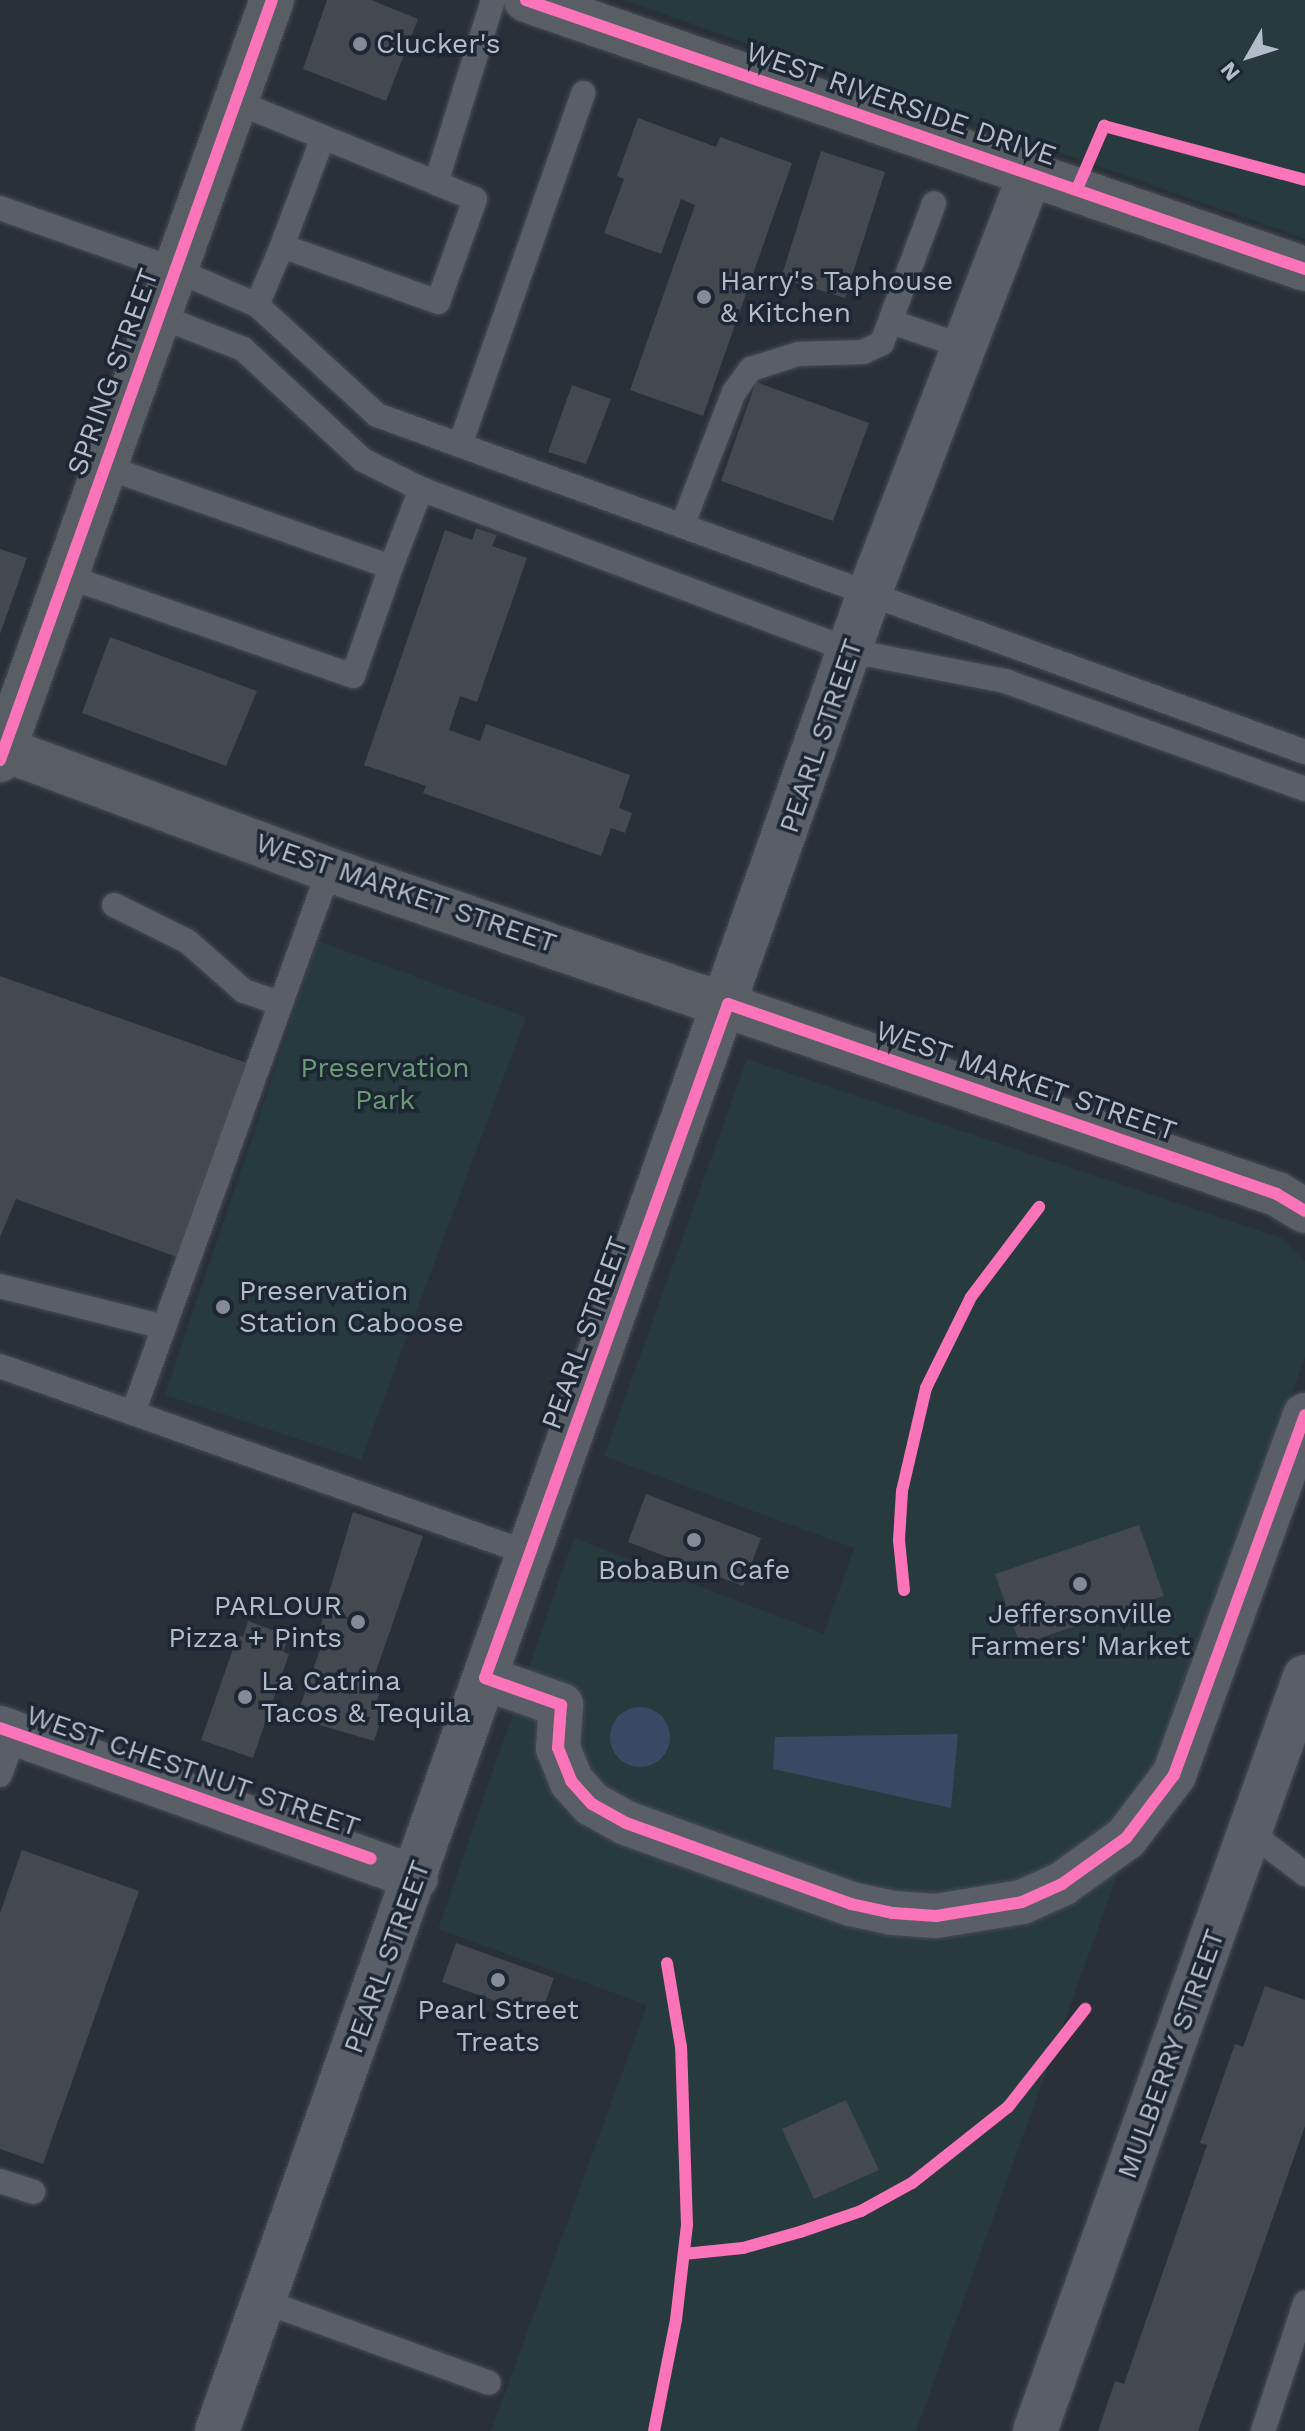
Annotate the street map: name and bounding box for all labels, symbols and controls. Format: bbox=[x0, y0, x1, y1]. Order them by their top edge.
north arrow bbox=[1209, 16, 1289, 96]
place label: Clucker's bbox=[376, 27, 501, 61]
marker: Clucker's bbox=[351, 35, 369, 53]
street label: WEST RIVERSIDE DRIVE bbox=[741, 35, 1061, 173]
text: N bbox=[1215, 57, 1245, 86]
street label: SPRING STREET bbox=[60, 264, 166, 480]
place label: Harry's Taphouse & Kitchen bbox=[720, 264, 954, 330]
marker: Harry's Taphouse & Kitchen bbox=[695, 288, 713, 306]
street label: PEARL STREET bbox=[772, 634, 870, 838]
street label: WEST MARKET STREET bbox=[251, 825, 561, 961]
street label: WEST MARKET STREET bbox=[871, 1013, 1181, 1149]
park label: Preservation Park bbox=[300, 1051, 470, 1117]
street label: PEARL STREET bbox=[534, 1232, 636, 1434]
place label: Preservation Station Caboose bbox=[239, 1274, 464, 1340]
marker: Preservation Station Caboose bbox=[214, 1298, 232, 1316]
marker: BobaBun Cafe bbox=[685, 1531, 703, 1549]
place label: BobaBun Cafe bbox=[598, 1553, 790, 1587]
marker: Jeffersonville Farmers' Market bbox=[1071, 1575, 1089, 1593]
place label: PARLOUR Pizza + Pints bbox=[168, 1589, 342, 1655]
place label: Jeffersonville Farmers' Market bbox=[969, 1597, 1191, 1663]
marker: PARLOUR Pizza + Pints bbox=[349, 1613, 367, 1631]
place label: La Catrina Tacos & Tequila bbox=[261, 1664, 471, 1730]
marker: La Catrina Tacos & Tequila bbox=[236, 1688, 254, 1706]
street label: WEST CHESTNUT STREET bbox=[21, 1698, 365, 1844]
street label: PEARL STREET bbox=[336, 1856, 438, 2058]
street label: MULBERRY STREET bbox=[1110, 1924, 1232, 2184]
marker: Pearl Street Treats bbox=[489, 1971, 507, 1989]
place label: Pearl Street Treats bbox=[417, 1993, 579, 2059]

